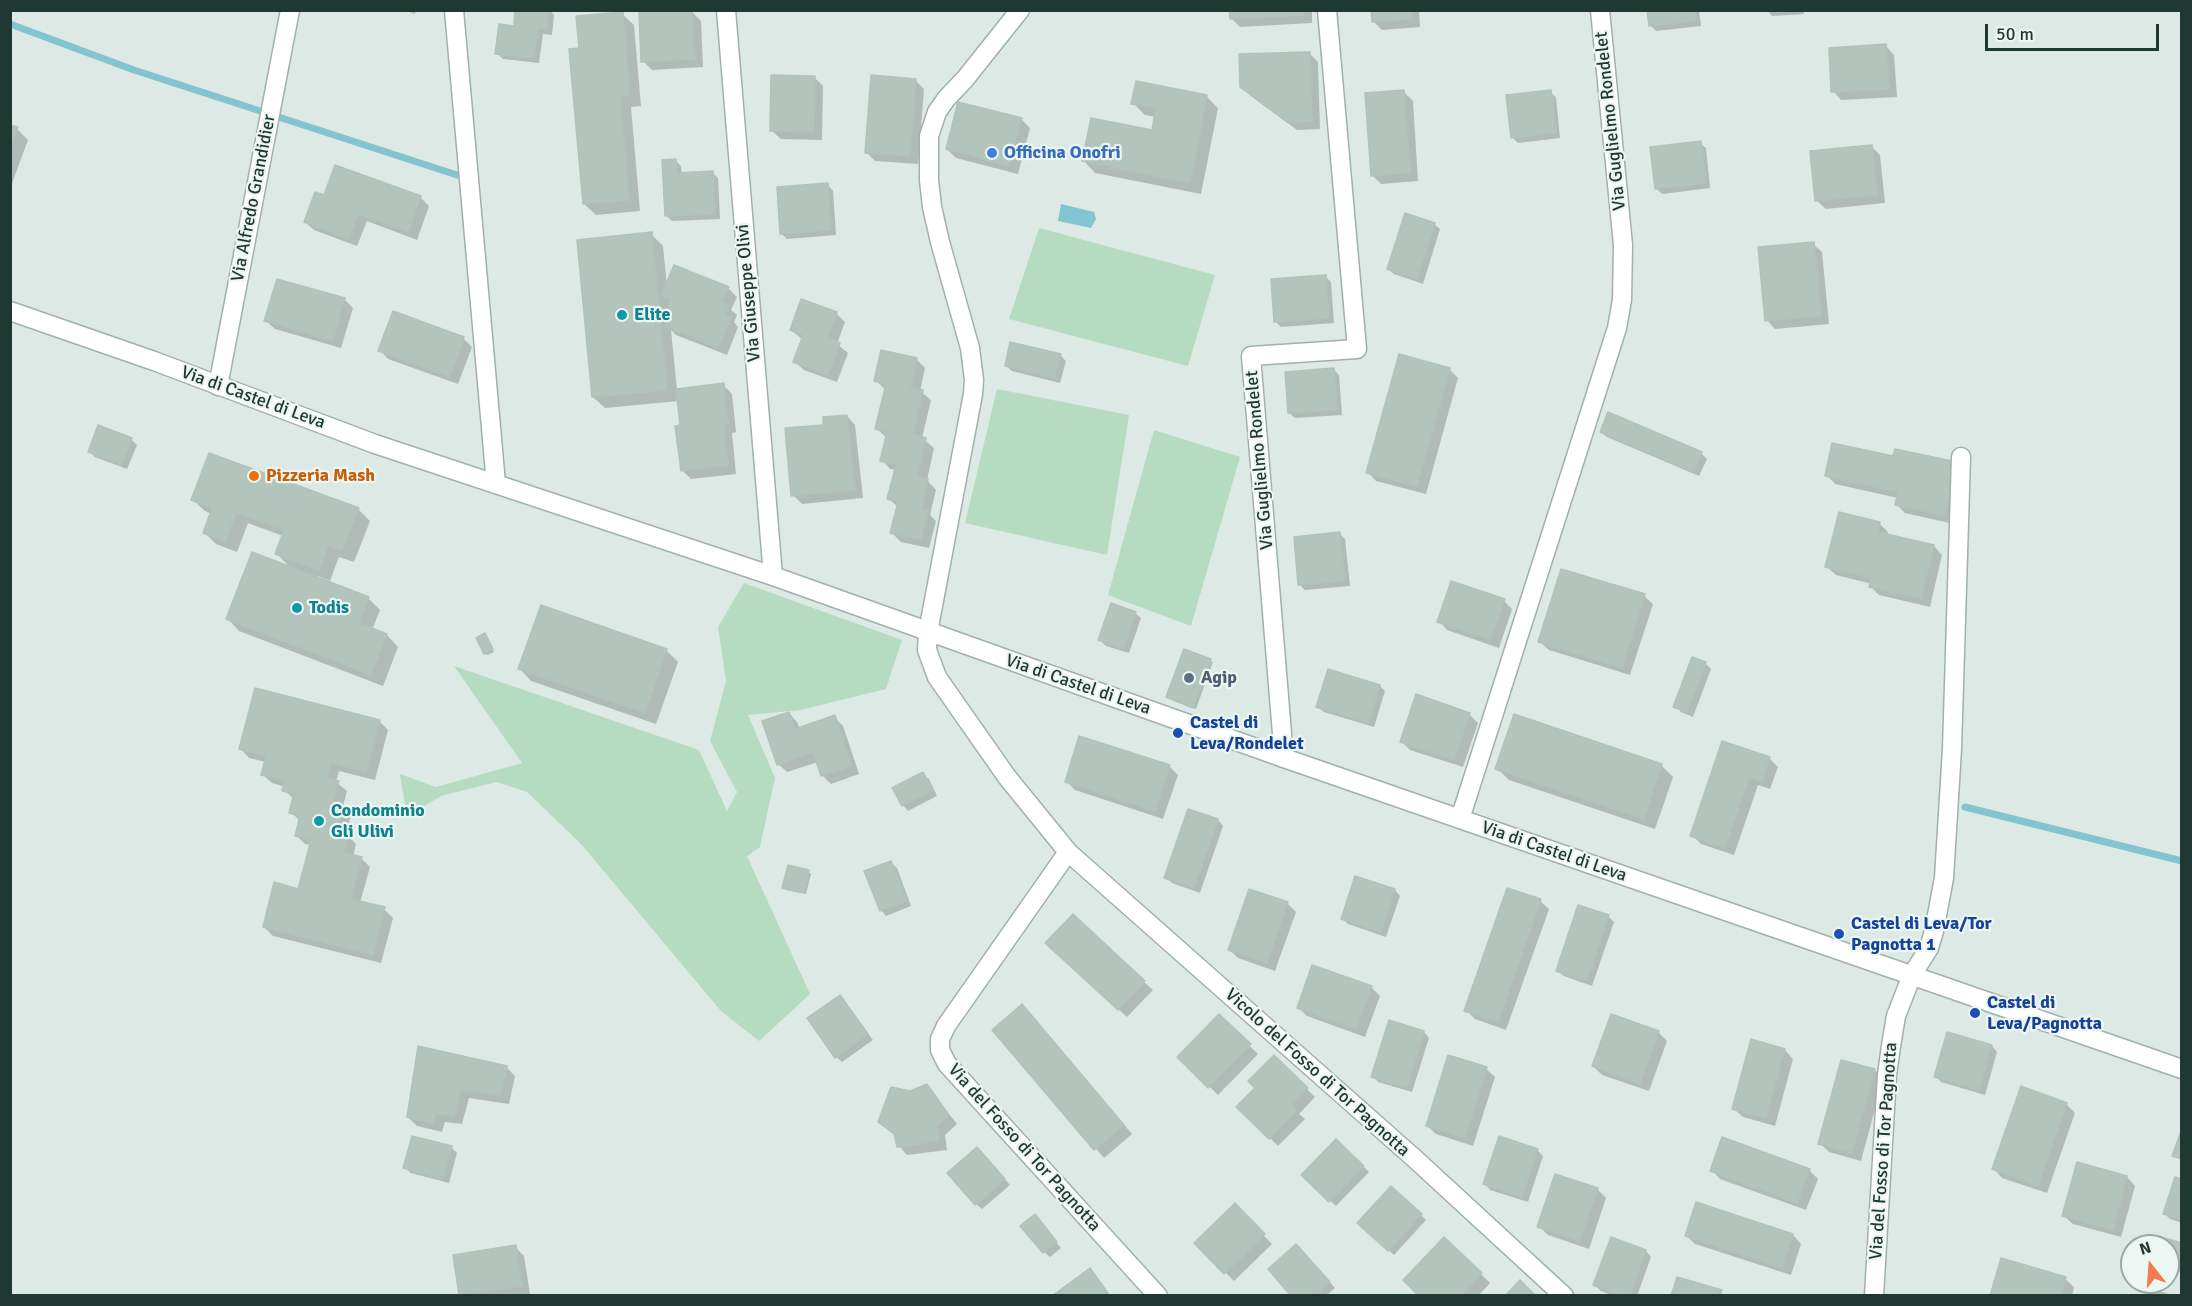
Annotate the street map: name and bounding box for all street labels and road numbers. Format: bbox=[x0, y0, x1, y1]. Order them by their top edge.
street label: Via Guglielmo Rondelet bbox=[1591, 30, 1631, 212]
street label: Via Alfredo Grandidier bbox=[227, 112, 281, 284]
street label: Via Giuseppe Olivi bbox=[732, 223, 766, 363]
street label: Via di Castel di Leva bbox=[178, 362, 328, 434]
street label: Via Guglielmo Rondelet bbox=[1241, 369, 1279, 551]
street label: Via di Castel di Leva bbox=[1003, 650, 1153, 720]
street label: Via di Castel di Leva bbox=[1479, 817, 1629, 887]
street label: Vicolo del Fosso di Tor Pagnotta bbox=[1220, 984, 1414, 1162]
street label: Via del Fosso di Tor Pagnotta bbox=[1866, 1041, 1902, 1261]
street label: Via del Fosso di Tor Pagnotta bbox=[943, 1060, 1105, 1236]

